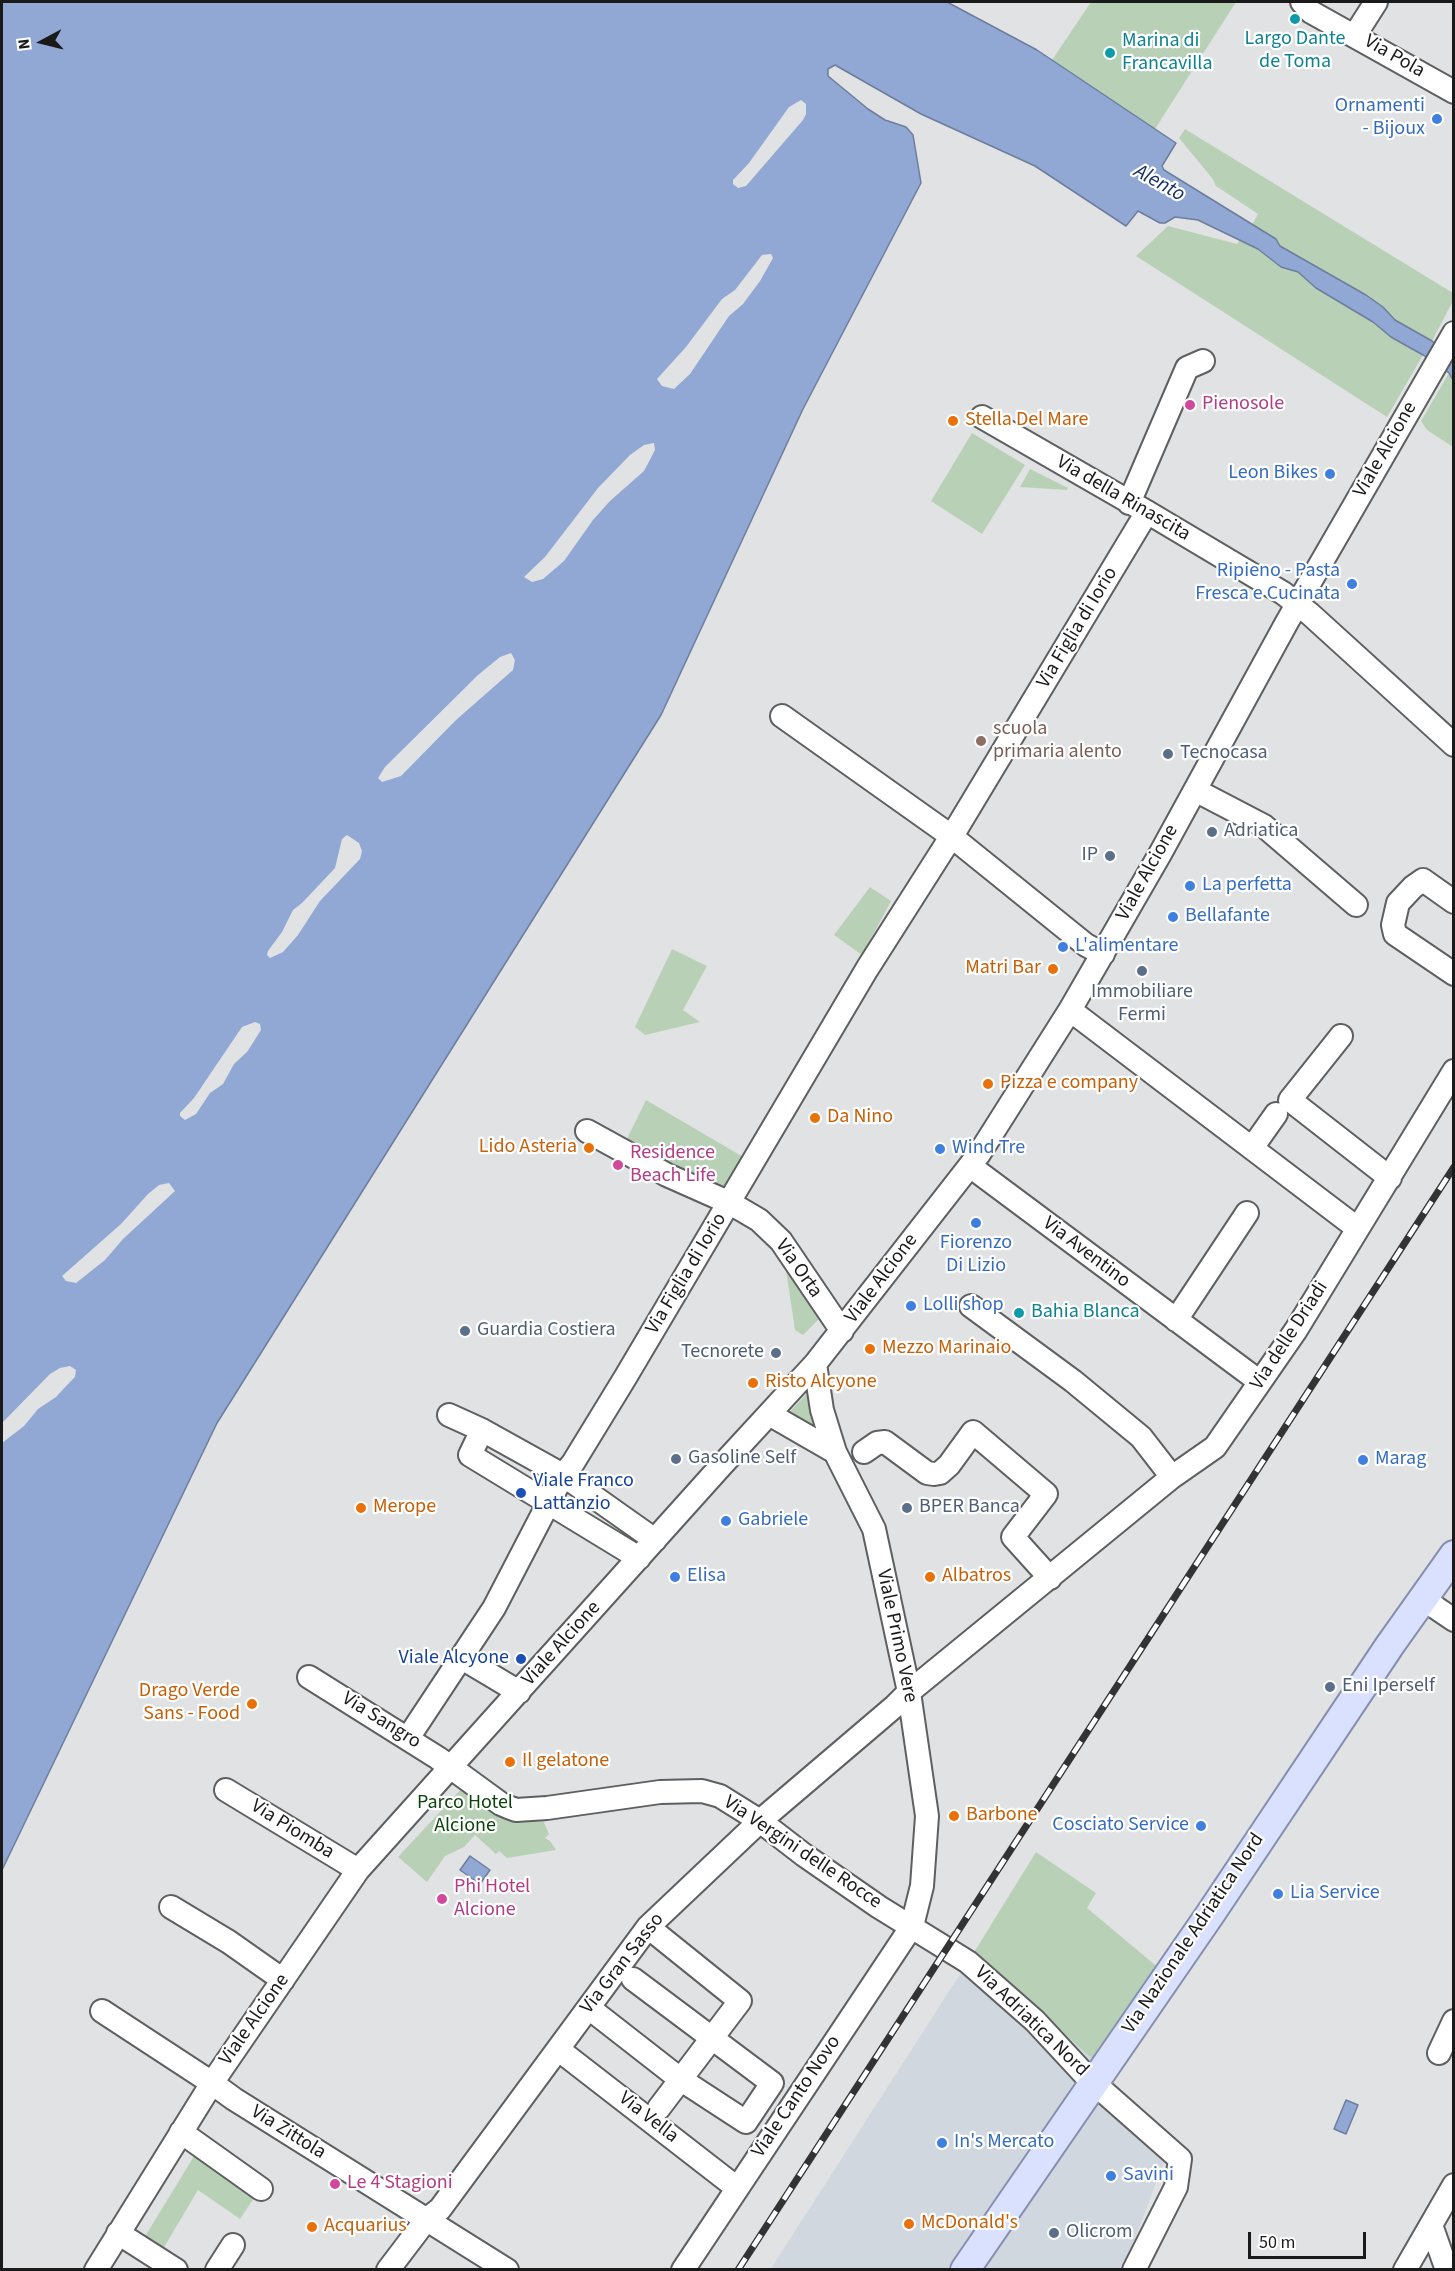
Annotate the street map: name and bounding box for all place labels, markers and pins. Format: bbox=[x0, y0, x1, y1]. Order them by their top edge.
marker: Largo Dante de Toma bbox=[1288, 12, 1302, 26]
place label: Largo Dante de Toma bbox=[1245, 28, 1345, 75]
place label: Marina di Francavilla bbox=[1122, 30, 1213, 77]
marker: Marina di Francavilla bbox=[1103, 46, 1117, 60]
place label: Ornamenti - Bijoux bbox=[1335, 95, 1425, 142]
marker: Ornamenti - Bijoux bbox=[1430, 112, 1444, 126]
place label: Pienosole bbox=[1202, 393, 1284, 417]
marker: Pienosole bbox=[1183, 398, 1197, 412]
place label: Stella Del Mare bbox=[965, 409, 1088, 433]
marker: Stella Del Mare bbox=[946, 414, 960, 428]
place label: Leon Bikes bbox=[1228, 462, 1318, 486]
marker: Leon Bikes bbox=[1323, 467, 1337, 481]
place label: Ripieno - Pasta Fresca e Cucinata bbox=[1195, 560, 1340, 607]
marker: Ripieno - Pasta Fresca e Cucinata bbox=[1345, 577, 1359, 591]
place label: scuola primaria alento bbox=[993, 718, 1122, 765]
marker: scuola primaria alento bbox=[974, 734, 988, 748]
place label: Tecnocasa bbox=[1180, 742, 1268, 766]
marker: Tecnocasa bbox=[1161, 747, 1175, 761]
place label: Adriatica bbox=[1224, 820, 1298, 844]
marker: Adriatica bbox=[1205, 825, 1219, 839]
place label: IP bbox=[1081, 844, 1098, 868]
marker: IP bbox=[1103, 849, 1117, 863]
place label: La perfetta bbox=[1202, 874, 1292, 898]
marker: La perfetta bbox=[1183, 879, 1197, 893]
place label: Bellafante bbox=[1185, 905, 1270, 929]
marker: Bellafante bbox=[1166, 910, 1180, 924]
place label: L'alimentare bbox=[1075, 935, 1179, 959]
marker: L'alimentare bbox=[1056, 940, 1070, 954]
place label: Matri Bar bbox=[965, 957, 1041, 981]
marker: Matri Bar bbox=[1046, 962, 1060, 976]
marker: Immobiliare Fermi bbox=[1135, 964, 1149, 978]
place label: Immobiliare Fermi bbox=[1091, 981, 1193, 1028]
place label: Pizza e company bbox=[1000, 1072, 1138, 1096]
marker: Pizza e company bbox=[981, 1077, 995, 1091]
place label: Da Nino bbox=[827, 1106, 893, 1130]
marker: Da Nino bbox=[808, 1111, 822, 1125]
place label: Lido Asteria bbox=[479, 1136, 577, 1160]
place label: Wind Tre bbox=[952, 1137, 1025, 1161]
marker: Lido Asteria bbox=[582, 1141, 596, 1155]
place label: Residence Beach Life bbox=[630, 1142, 716, 1189]
marker: Wind Tre bbox=[933, 1142, 947, 1156]
marker: Residence Beach Life bbox=[611, 1158, 625, 1172]
marker: Fiorenzo Di Lizio bbox=[969, 1216, 983, 1230]
place label: Fiorenzo Di Lizio bbox=[940, 1232, 1012, 1279]
place label: Lolli shop bbox=[923, 1294, 1004, 1318]
marker: Lolli shop bbox=[904, 1299, 918, 1313]
place label: Bahia Blanca bbox=[1031, 1301, 1140, 1325]
marker: Bahia Blanca bbox=[1012, 1306, 1026, 1320]
place label: Guardia Costiera bbox=[477, 1319, 615, 1343]
marker: Guardia Costiera bbox=[458, 1324, 472, 1338]
place label: Mezzo Marinaio bbox=[882, 1337, 1011, 1361]
place label: Tecnorete bbox=[681, 1341, 764, 1365]
marker: Mezzo Marinaio bbox=[863, 1342, 877, 1356]
marker: Tecnorete bbox=[769, 1346, 783, 1360]
place label: Risto Alcyone bbox=[765, 1371, 877, 1395]
marker: Risto Alcyone bbox=[746, 1376, 760, 1390]
place label: Gasoline Self bbox=[688, 1447, 796, 1471]
place label: Marag bbox=[1375, 1448, 1426, 1472]
marker: Gasoline Self bbox=[669, 1452, 683, 1466]
marker: Marag bbox=[1356, 1453, 1370, 1467]
place label: Viale Franco Lattanzio bbox=[533, 1470, 634, 1517]
marker: Viale Franco Lattanzio bbox=[514, 1486, 528, 1500]
place label: Merope bbox=[373, 1496, 436, 1520]
place label: BPER Banca bbox=[919, 1496, 1020, 1520]
marker: Merope bbox=[354, 1501, 368, 1515]
marker: BPER Banca bbox=[900, 1501, 914, 1515]
place label: Gabriele bbox=[738, 1509, 808, 1533]
marker: Gabriele bbox=[719, 1514, 733, 1528]
place label: Elisa bbox=[687, 1565, 726, 1589]
place label: Albatros bbox=[942, 1565, 1011, 1589]
marker: Elisa bbox=[668, 1570, 682, 1584]
marker: Albatros bbox=[923, 1570, 937, 1584]
place label: Viale Alcyone bbox=[399, 1647, 509, 1671]
marker: Viale Alcyone bbox=[514, 1652, 528, 1666]
place label: Eni Iperself bbox=[1342, 1675, 1435, 1699]
place label: Drago Verde Sans - Food bbox=[139, 1680, 240, 1727]
marker: Eni Iperself bbox=[1323, 1680, 1337, 1694]
marker: Drago Verde Sans - Food bbox=[245, 1697, 259, 1711]
place label: Il gelatone bbox=[522, 1750, 609, 1774]
marker: Il gelatone bbox=[503, 1755, 517, 1769]
place label: Barbone bbox=[966, 1804, 1038, 1828]
marker: Barbone bbox=[947, 1809, 961, 1823]
place label: Cosciato Service bbox=[1052, 1814, 1189, 1838]
marker: Cosciato Service bbox=[1194, 1819, 1208, 1833]
place label: Phi Hotel Alcione bbox=[454, 1876, 530, 1923]
place label: Lia Service bbox=[1290, 1882, 1380, 1906]
marker: Lia Service bbox=[1271, 1887, 1285, 1901]
marker: Phi Hotel Alcione bbox=[435, 1892, 449, 1906]
place label: In's Mercato bbox=[954, 2131, 1054, 2155]
marker: In's Mercato bbox=[935, 2136, 949, 2150]
place label: Savini bbox=[1123, 2164, 1174, 2188]
marker: Savini bbox=[1104, 2169, 1118, 2183]
place label: Le 4 Stagioni bbox=[347, 2172, 453, 2196]
marker: Le 4 Stagioni bbox=[328, 2177, 342, 2191]
place label: McDonald's bbox=[921, 2212, 1018, 2236]
place label: Acquarius bbox=[324, 2215, 407, 2239]
marker: McDonald's bbox=[902, 2217, 916, 2231]
marker: Acquarius bbox=[305, 2220, 319, 2234]
place label: Olicrom bbox=[1066, 2221, 1133, 2245]
marker: Olicrom bbox=[1047, 2226, 1061, 2240]

